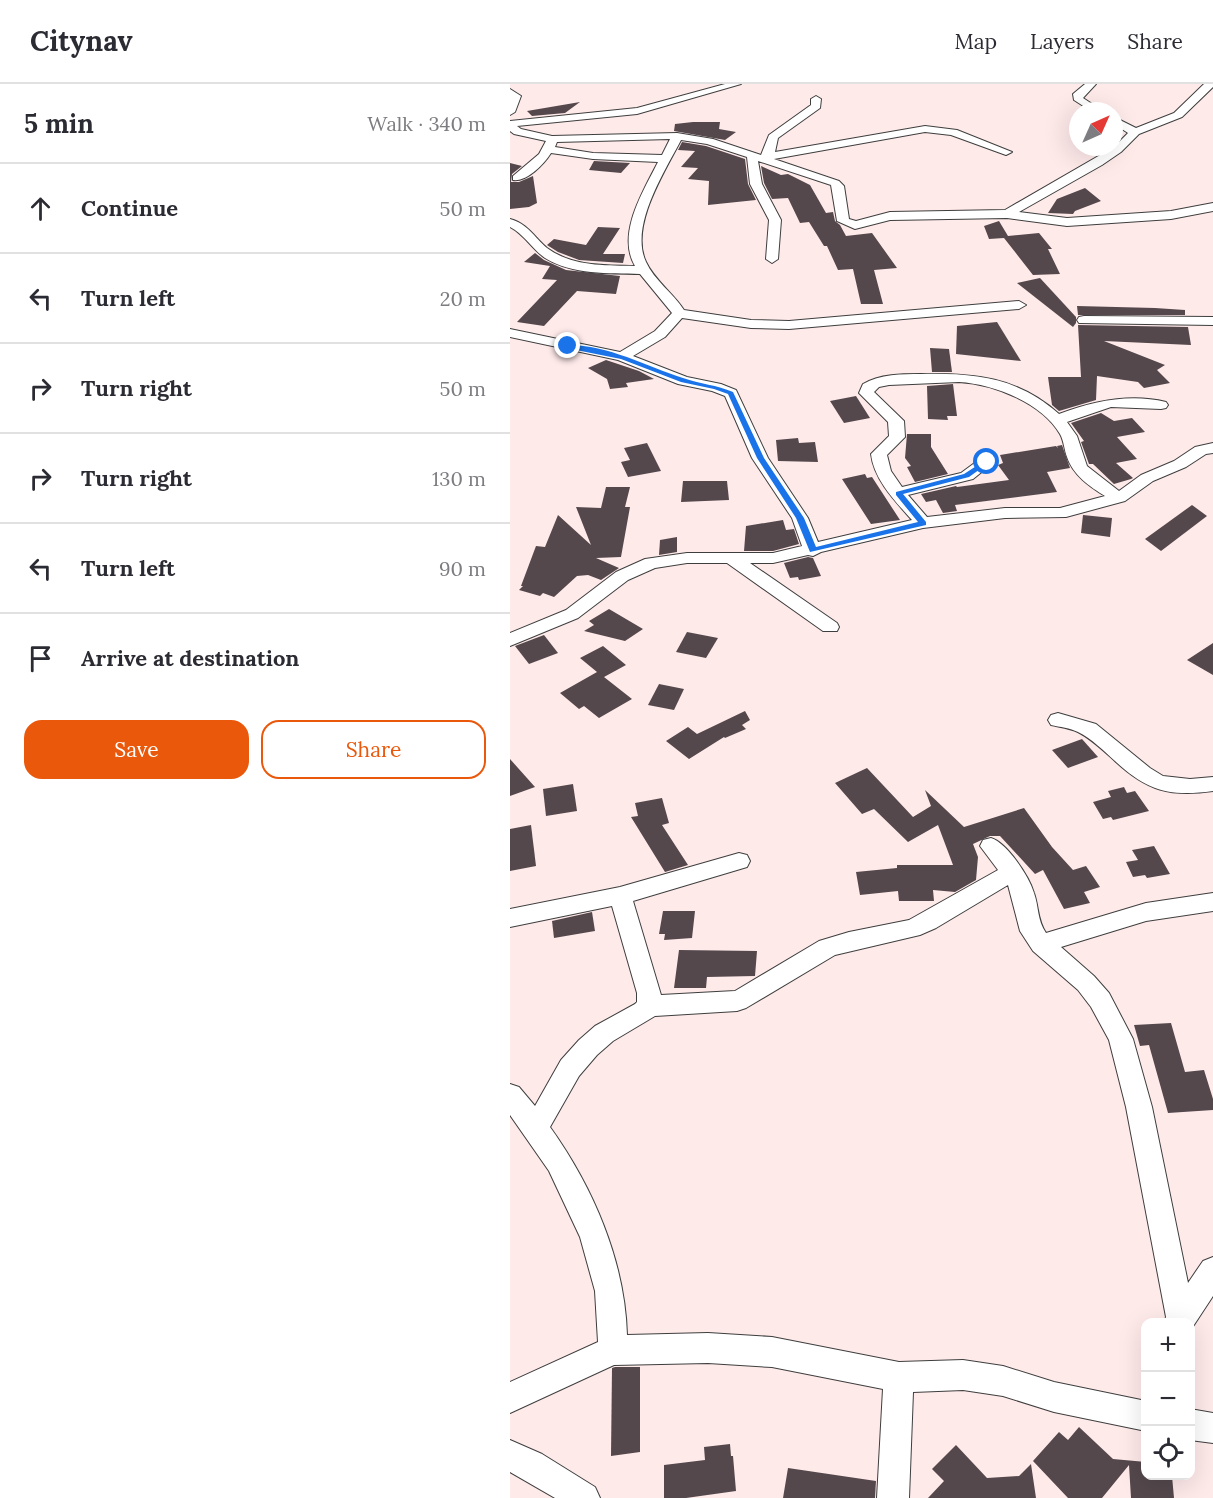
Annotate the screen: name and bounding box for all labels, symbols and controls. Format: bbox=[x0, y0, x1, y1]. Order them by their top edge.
text: Citynav bbox=[30, 23, 133, 59]
text: Map bbox=[954, 28, 997, 55]
text: Layers bbox=[1030, 28, 1094, 55]
text: Share bbox=[1127, 28, 1183, 55]
north arrow bbox=[1069, 102, 1123, 156]
text: 5 min bbox=[24, 107, 94, 140]
text: Walk · 340 m bbox=[367, 111, 486, 136]
icon: ahead bbox=[24, 192, 57, 225]
text: Continue bbox=[81, 194, 178, 222]
text: 50 m bbox=[440, 196, 486, 221]
icon: left bbox=[24, 282, 57, 315]
text: Turn left bbox=[81, 284, 175, 312]
text: 20 m bbox=[440, 286, 486, 311]
route end bbox=[554, 332, 580, 358]
icon: right bbox=[24, 372, 57, 405]
text: Turn right bbox=[81, 374, 192, 402]
text: 50 m bbox=[440, 376, 486, 401]
route start bbox=[973, 448, 999, 474]
icon: right bbox=[24, 462, 57, 495]
text: Turn right bbox=[81, 464, 192, 492]
text: 130 m bbox=[432, 466, 486, 491]
icon: left bbox=[24, 552, 57, 585]
text: Turn left bbox=[81, 554, 175, 582]
text: 90 m bbox=[439, 556, 486, 581]
icon: arrive bbox=[24, 642, 57, 675]
text: Arrive at destination bbox=[81, 644, 299, 672]
button: Save bbox=[24, 720, 249, 779]
button: Share bbox=[261, 720, 486, 779]
map controls bbox=[1141, 1318, 1195, 1480]
button: + bbox=[1141, 1318, 1195, 1372]
button: − bbox=[1141, 1372, 1195, 1426]
button: locate bbox=[1141, 1426, 1195, 1480]

